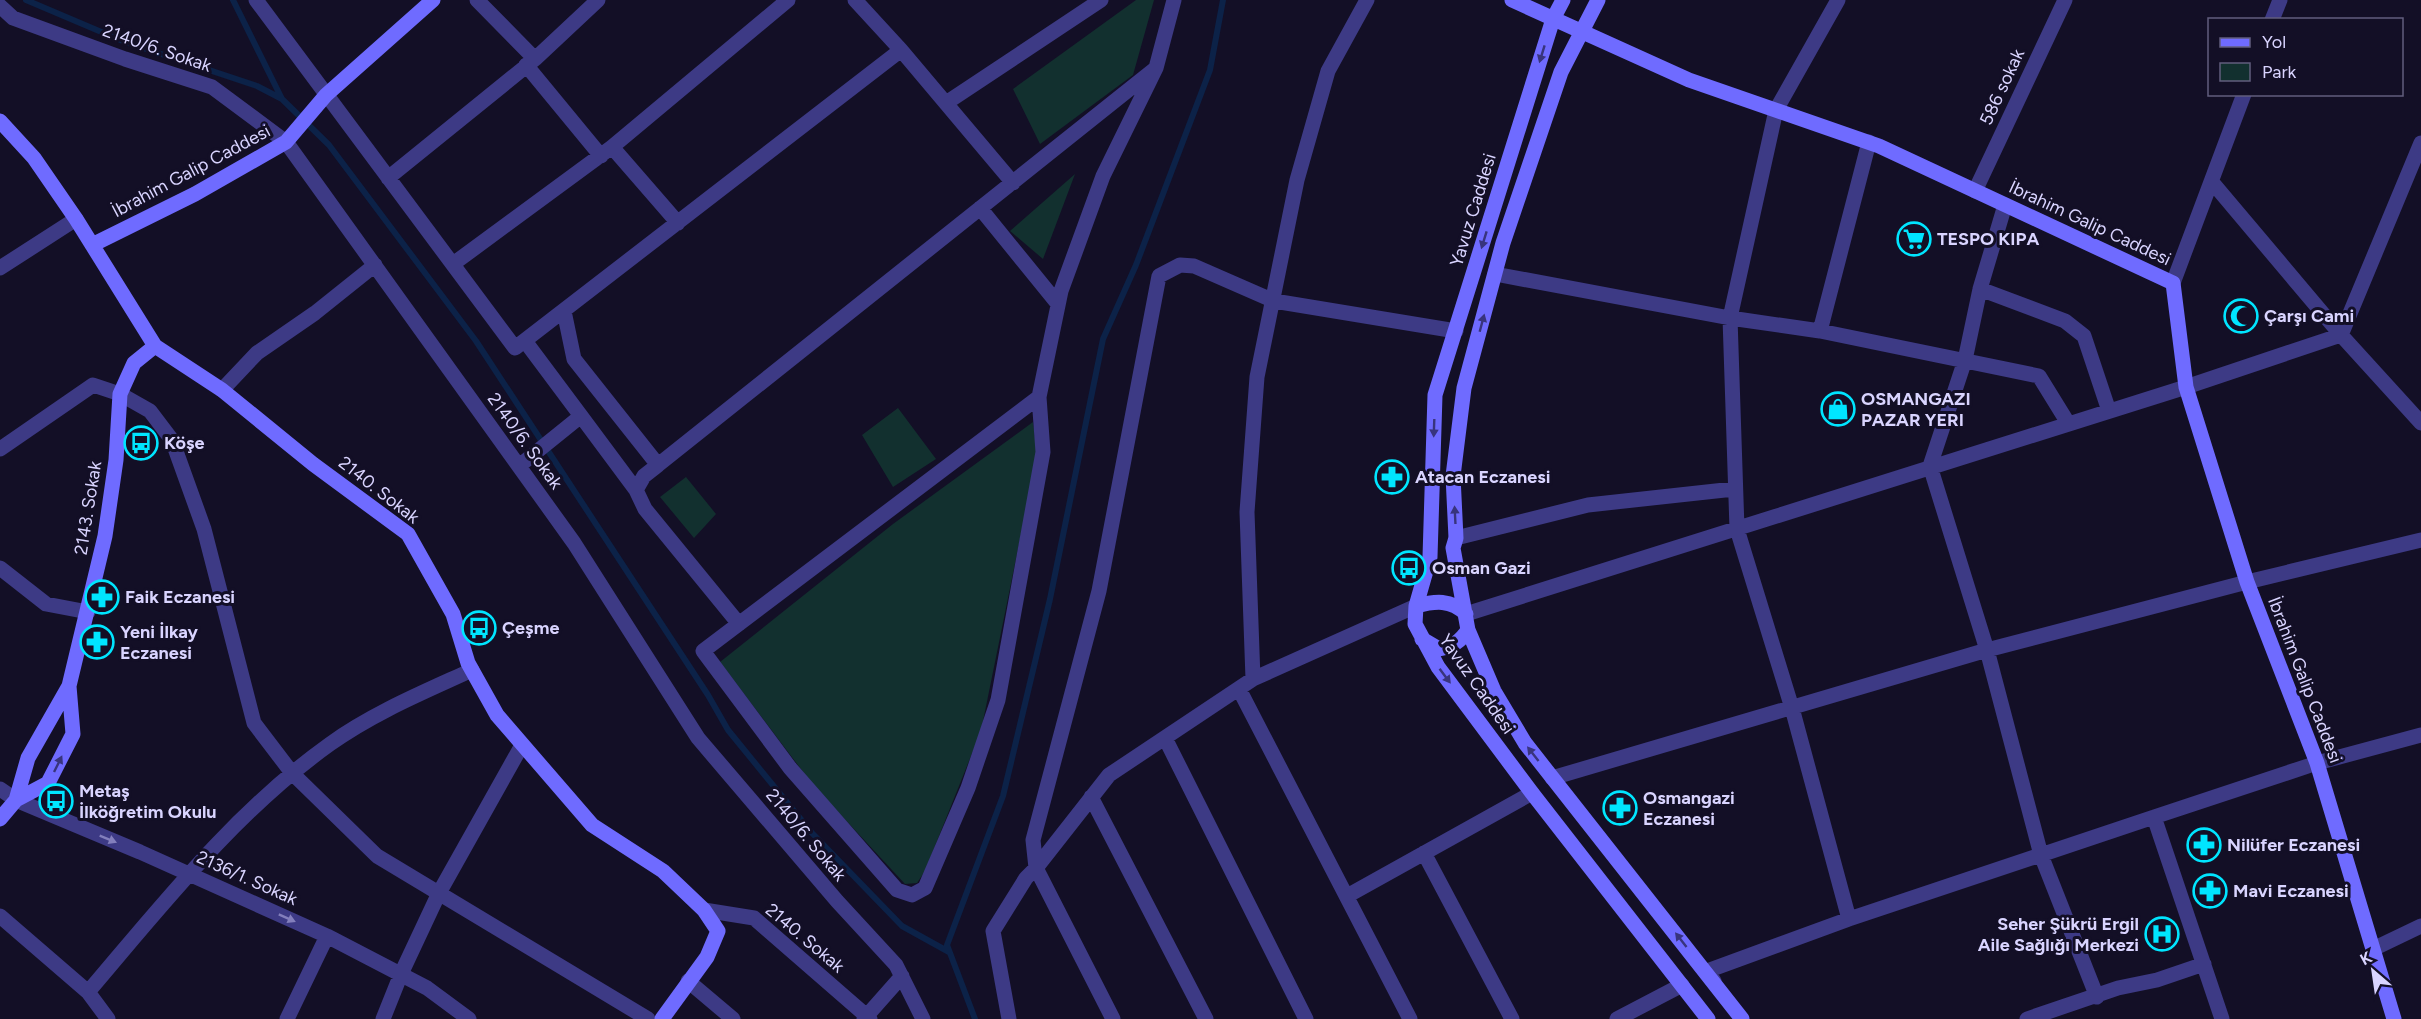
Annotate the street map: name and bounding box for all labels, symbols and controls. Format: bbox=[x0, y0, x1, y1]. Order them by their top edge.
legend bbox=[2208, 18, 2403, 96]
street label: 2140/6. Sokak bbox=[100, 19, 215, 77]
text: Yol bbox=[2262, 31, 2286, 53]
one-way arrow bbox=[1537, 45, 1546, 63]
street label: 586 sokak bbox=[1975, 45, 2029, 128]
text: Park bbox=[2262, 61, 2297, 83]
street label: İbrahim Galip Caddesi bbox=[108, 120, 274, 222]
street label: Yavuz Caddesi bbox=[1445, 151, 1501, 269]
street label: İbrahim Galip Caddesi bbox=[2005, 176, 2175, 270]
supermarket icon: TESPO KIPA bbox=[1896, 221, 1932, 257]
place label: TESPO KIPA bbox=[1937, 228, 2039, 250]
one-way arrow bbox=[1479, 231, 1488, 249]
mosque icon: Çarşı Cami bbox=[2223, 298, 2259, 334]
place label: Çarşı Cami bbox=[2264, 305, 2354, 327]
one-way arrow bbox=[1477, 314, 1487, 332]
place label: OSMANGAZI PAZAR YERI bbox=[1861, 388, 1971, 431]
street label: 2140/6. Sokak bbox=[483, 389, 567, 494]
shop icon: OSMANGAZI PAZAR YERI bbox=[1820, 391, 1856, 427]
one-way arrow bbox=[1429, 418, 1439, 437]
bus stop icon: Köşe bbox=[123, 425, 159, 461]
place label: Köşe bbox=[164, 432, 205, 454]
street label: 2140. Sokak bbox=[334, 452, 424, 528]
street label: 2143. Sokak bbox=[70, 459, 106, 556]
pharmacy icon: Atacan Eczanesi bbox=[1374, 459, 1410, 495]
place label: Atacan Eczanesi bbox=[1415, 466, 1550, 488]
one-way arrow bbox=[1450, 505, 1459, 524]
bus stop icon: Osman Gazi bbox=[1391, 550, 1427, 586]
place label: Osman Gazi bbox=[1432, 557, 1531, 579]
pharmacy icon: Faik Eczanesi bbox=[84, 579, 120, 615]
place label: Faik Eczanesi bbox=[125, 586, 235, 608]
street label: İbrahim Galip Caddesi bbox=[2263, 594, 2347, 766]
bus stop icon: Çeşme bbox=[461, 610, 497, 646]
place label: Çeşme bbox=[502, 617, 559, 639]
place label: Yeni İlkay Eczanesi bbox=[120, 621, 198, 664]
pharmacy icon: Yeni İlkay Eczanesi bbox=[79, 624, 115, 660]
street label: Yavuz Caddesi bbox=[1434, 630, 1520, 738]
one-way arrow bbox=[1438, 668, 1450, 683]
one-way arrow bbox=[1527, 746, 1540, 762]
one-way arrow bbox=[53, 755, 63, 772]
place label: Metaş İlköğretim Okulu bbox=[79, 780, 217, 823]
bus stop icon: Metaş İlköğretim Okulu bbox=[38, 783, 74, 819]
street label: 2140/6. Sokak bbox=[761, 784, 851, 886]
place label: Osmangazi Eczanesi bbox=[1643, 787, 1735, 830]
pharmacy icon: Osmangazi Eczanesi bbox=[1602, 790, 1638, 826]
pharmacy icon: Nilüfer Eczanesi bbox=[2186, 827, 2222, 863]
one-way arrow bbox=[100, 834, 118, 844]
place label: Nilüfer Eczanesi bbox=[2227, 834, 2360, 856]
street label: 2136/1. Sokak bbox=[193, 846, 301, 910]
pharmacy icon: Mavi Eczanesi bbox=[2192, 873, 2228, 909]
place label: Mavi Eczanesi bbox=[2233, 880, 2349, 902]
street label: 2140. Sokak bbox=[761, 899, 849, 978]
one-way arrow bbox=[278, 913, 296, 923]
place label: Seher Şükrü Ergil Aile Sağlığı Merkezi bbox=[1978, 913, 2139, 956]
hospital icon: Seher Şükrü Ergil Aile Sağlığı Merkezi bbox=[2144, 916, 2180, 952]
one-way arrow bbox=[1674, 932, 1687, 948]
north arrow bbox=[2343, 941, 2403, 1001]
text: K bbox=[2357, 947, 2376, 969]

